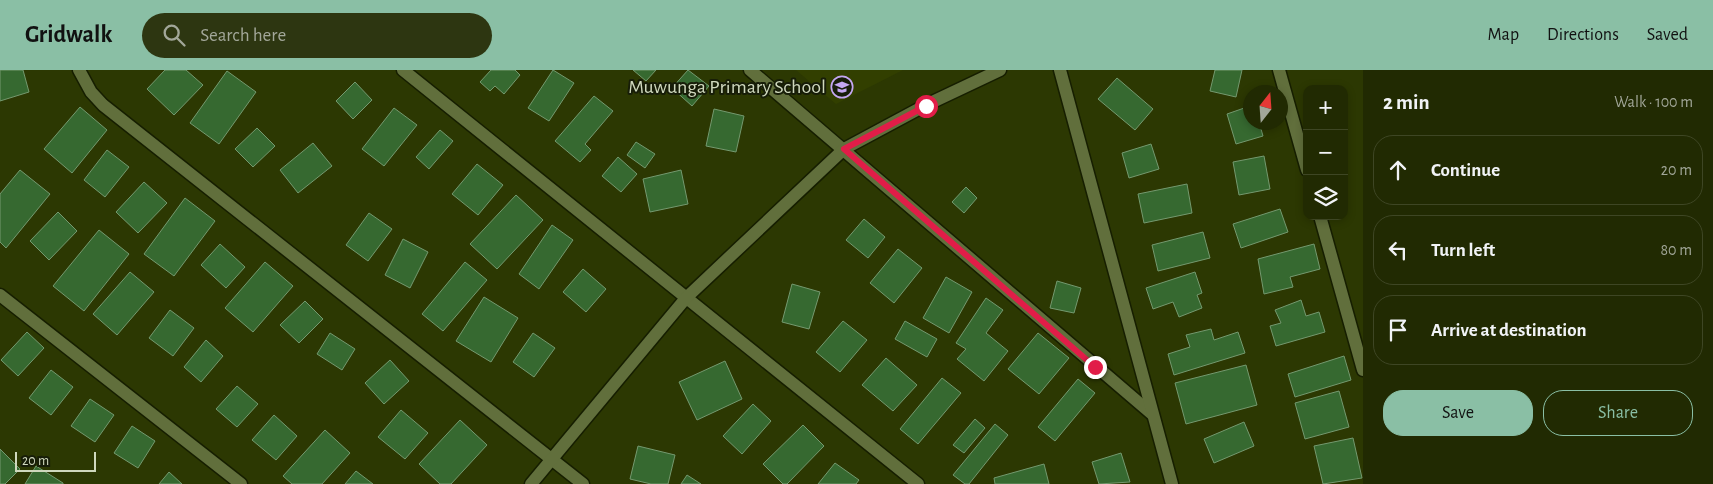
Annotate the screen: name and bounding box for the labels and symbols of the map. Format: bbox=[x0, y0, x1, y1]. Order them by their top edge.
school or university icon: Muwunga Primary School bbox=[830, 75, 854, 99]
place label: Muwunga Primary School bbox=[628, 77, 826, 97]
north arrow bbox=[1243, 85, 1288, 130]
route start bbox=[915, 95, 938, 118]
route end bbox=[1084, 356, 1107, 379]
scale bar bbox=[15, 449, 96, 472]

